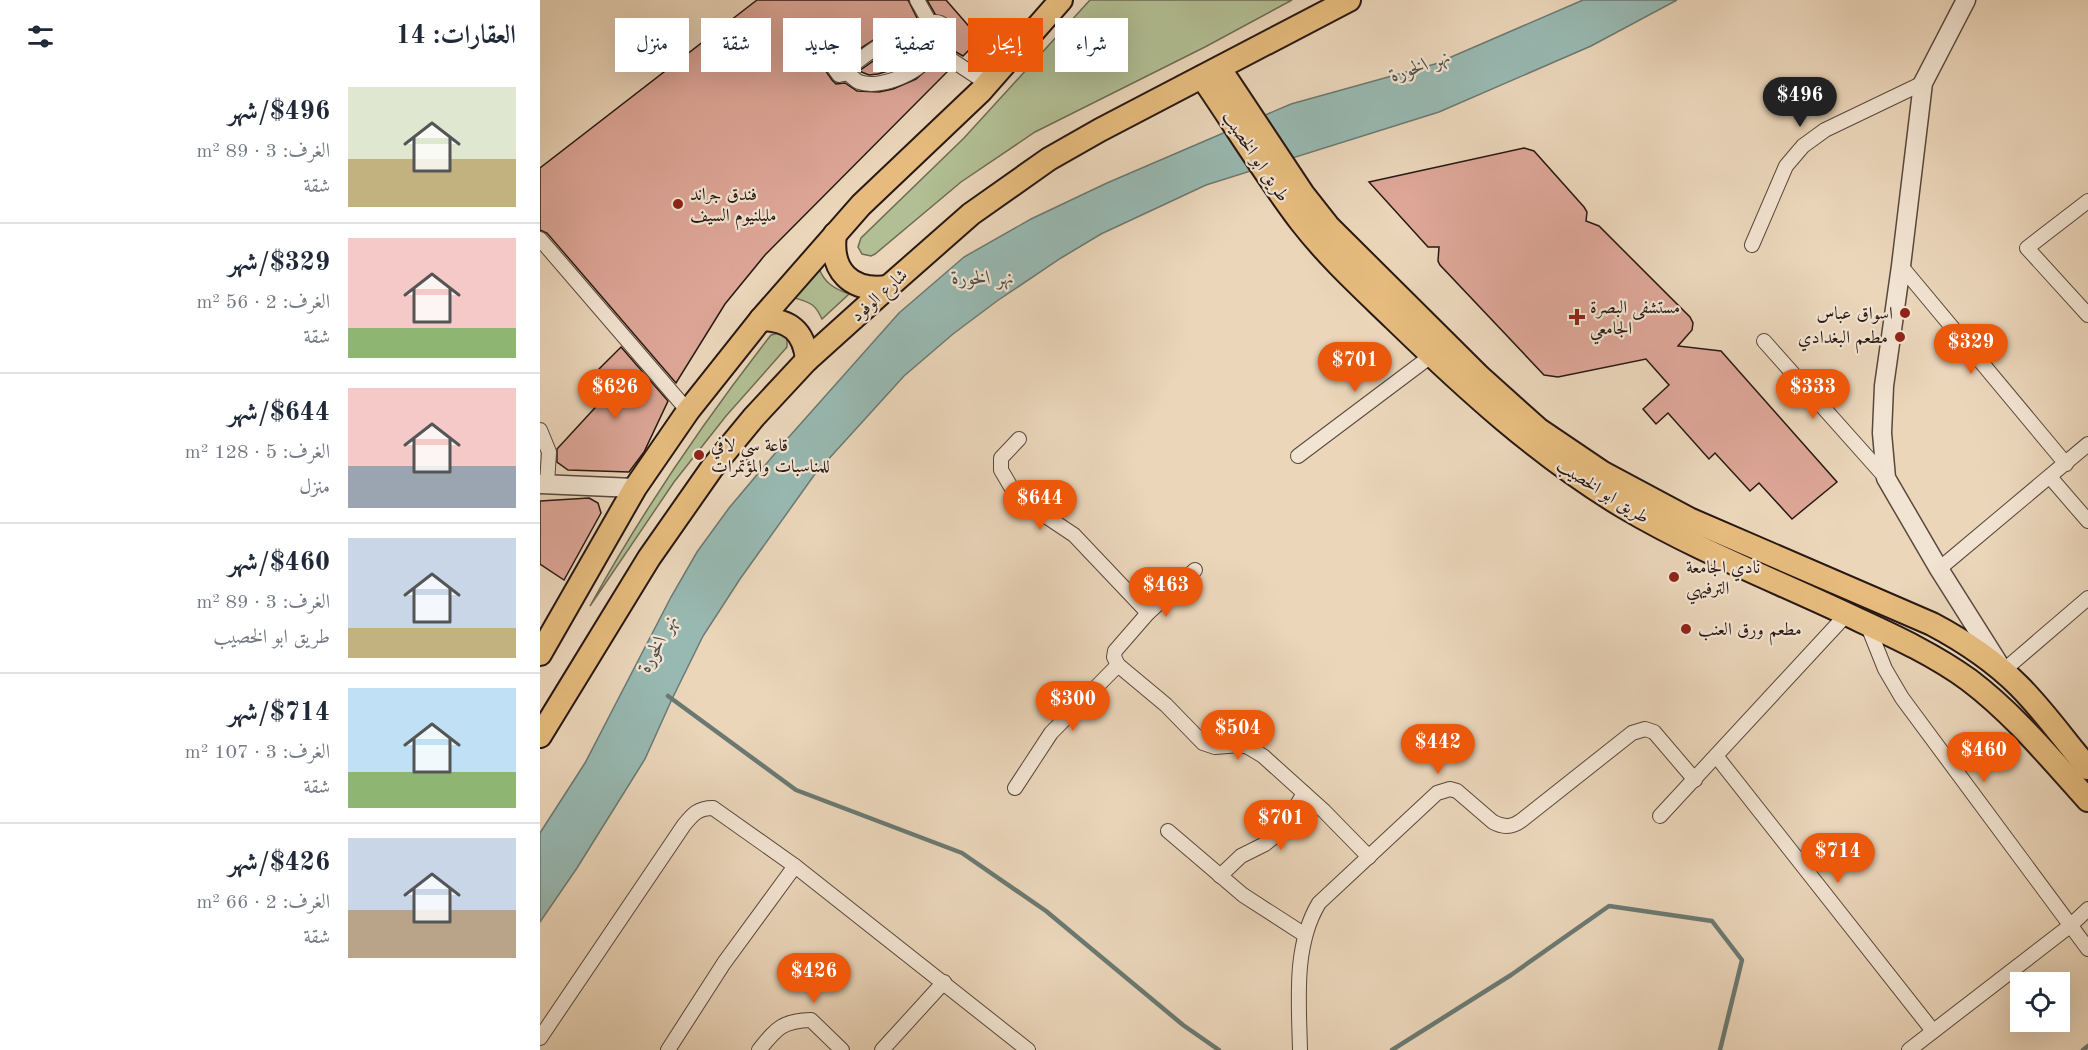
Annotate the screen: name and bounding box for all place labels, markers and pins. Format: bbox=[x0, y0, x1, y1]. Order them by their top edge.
pin: $496 bbox=[1764, 77, 1836, 128]
place label: فندق جراند مليلنيوم السيف bbox=[690, 186, 776, 231]
marker: فندق جراند مليلنيوم السيف bbox=[671, 197, 685, 211]
place label: مستشفى البصرة الجامعي bbox=[1590, 299, 1680, 345]
place label: اسواق عباس bbox=[1816, 305, 1893, 324]
marker: اسواق عباس bbox=[1898, 306, 1912, 320]
marker: مستشفى البصرة الجامعي bbox=[1568, 308, 1586, 326]
pin: $329 bbox=[1935, 324, 2007, 375]
place label: مطعم البغدادي bbox=[1798, 329, 1888, 354]
marker: مطعم البغدادي bbox=[1893, 330, 1907, 344]
pin: $701 bbox=[1319, 342, 1391, 393]
pin: $626 bbox=[579, 369, 651, 420]
pin: $333 bbox=[1777, 369, 1849, 420]
place label: قاعة سي لافي للمناسبات والمؤتمرات bbox=[711, 437, 830, 478]
marker: قاعة سي لافي للمناسبات والمؤتمرات bbox=[692, 448, 706, 462]
pin: $644 bbox=[1004, 480, 1076, 531]
place label: نادي الجامعة الترفيهي bbox=[1686, 559, 1760, 605]
pin: $463 bbox=[1130, 567, 1202, 618]
marker: نادي الجامعة الترفيهي bbox=[1667, 570, 1681, 584]
place label: مطعم ورق العنب bbox=[1698, 621, 1802, 646]
marker: مطعم ورق العنب bbox=[1679, 622, 1693, 636]
pin: $300 bbox=[1037, 681, 1109, 732]
pin: $504 bbox=[1202, 710, 1274, 761]
pin: $442 bbox=[1402, 724, 1474, 775]
pin: $460 bbox=[1948, 732, 2020, 783]
pin: $701 bbox=[1245, 800, 1317, 851]
pin: $714 bbox=[1802, 833, 1874, 884]
pin: $426 bbox=[778, 953, 850, 1004]

